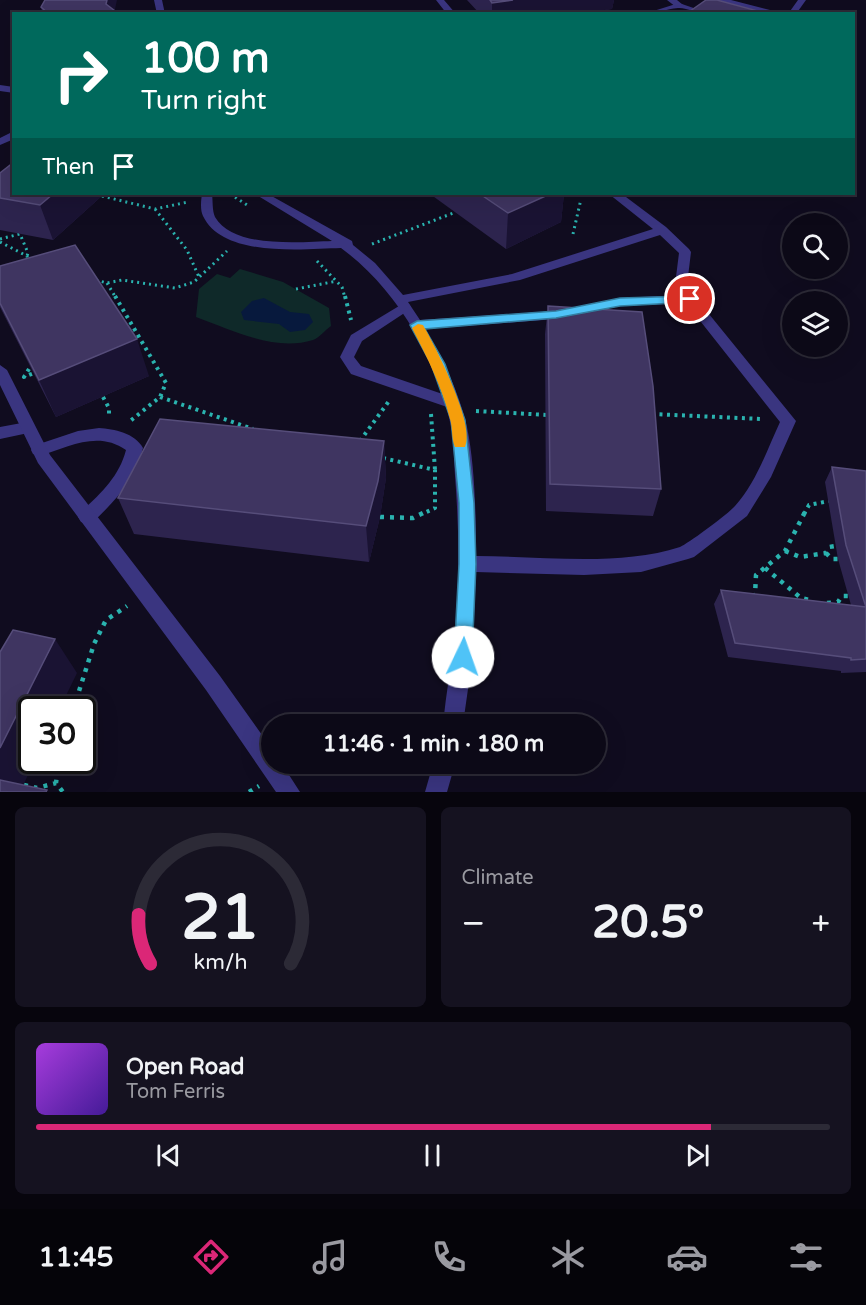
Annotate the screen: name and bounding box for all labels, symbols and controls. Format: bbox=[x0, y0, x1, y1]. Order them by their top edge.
text: 100 m bbox=[141, 33, 270, 84]
icon: right bbox=[42, 36, 120, 114]
text: Turn right bbox=[141, 84, 267, 117]
icon: arrive bbox=[107, 150, 140, 183]
text: Then bbox=[42, 154, 95, 180]
map controls bbox=[782, 213, 848, 357]
button: search bbox=[782, 213, 848, 279]
pin bbox=[664, 273, 715, 324]
icon: arrive bbox=[673, 282, 706, 315]
button: layers bbox=[782, 291, 848, 357]
position arrow bbox=[431, 625, 495, 689]
speed limit sign: 30 bbox=[18, 696, 96, 774]
text: 11:46 · 1 min · 180 m bbox=[323, 731, 544, 757]
text: Climate bbox=[462, 866, 534, 890]
text: 21 bbox=[181, 881, 259, 956]
text: 20.5° bbox=[592, 896, 705, 950]
text: − bbox=[462, 904, 485, 943]
text: + bbox=[811, 904, 830, 943]
text: km/h bbox=[193, 949, 247, 975]
text: Open Road bbox=[126, 1054, 244, 1080]
text: Tom Ferris bbox=[126, 1080, 225, 1104]
icon: previous bbox=[152, 1139, 185, 1172]
icon: pause bbox=[416, 1139, 449, 1172]
icon: next bbox=[681, 1139, 714, 1172]
icon: directions bbox=[190, 1236, 232, 1278]
icon: music bbox=[309, 1236, 351, 1278]
icon: phone bbox=[428, 1236, 470, 1278]
icon: climate bbox=[547, 1236, 589, 1278]
icon: car bbox=[666, 1236, 708, 1278]
icon: filters bbox=[785, 1236, 827, 1278]
text: 11:45 bbox=[39, 1241, 113, 1274]

